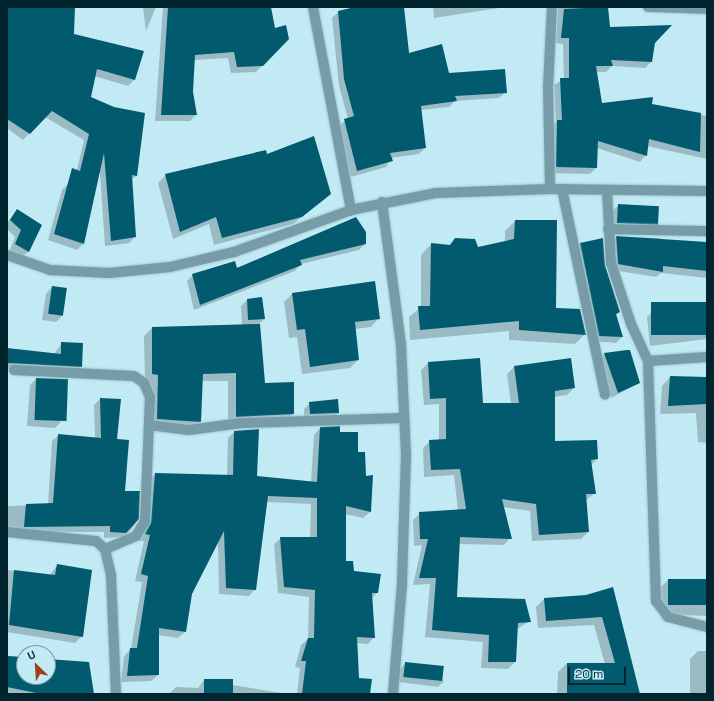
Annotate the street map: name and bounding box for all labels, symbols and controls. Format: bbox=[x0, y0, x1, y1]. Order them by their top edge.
north arrow bbox=[16, 645, 56, 685]
text: U bbox=[25, 647, 38, 663]
scale bar bbox=[570, 659, 628, 685]
text: 20 m bbox=[575, 666, 603, 682]

